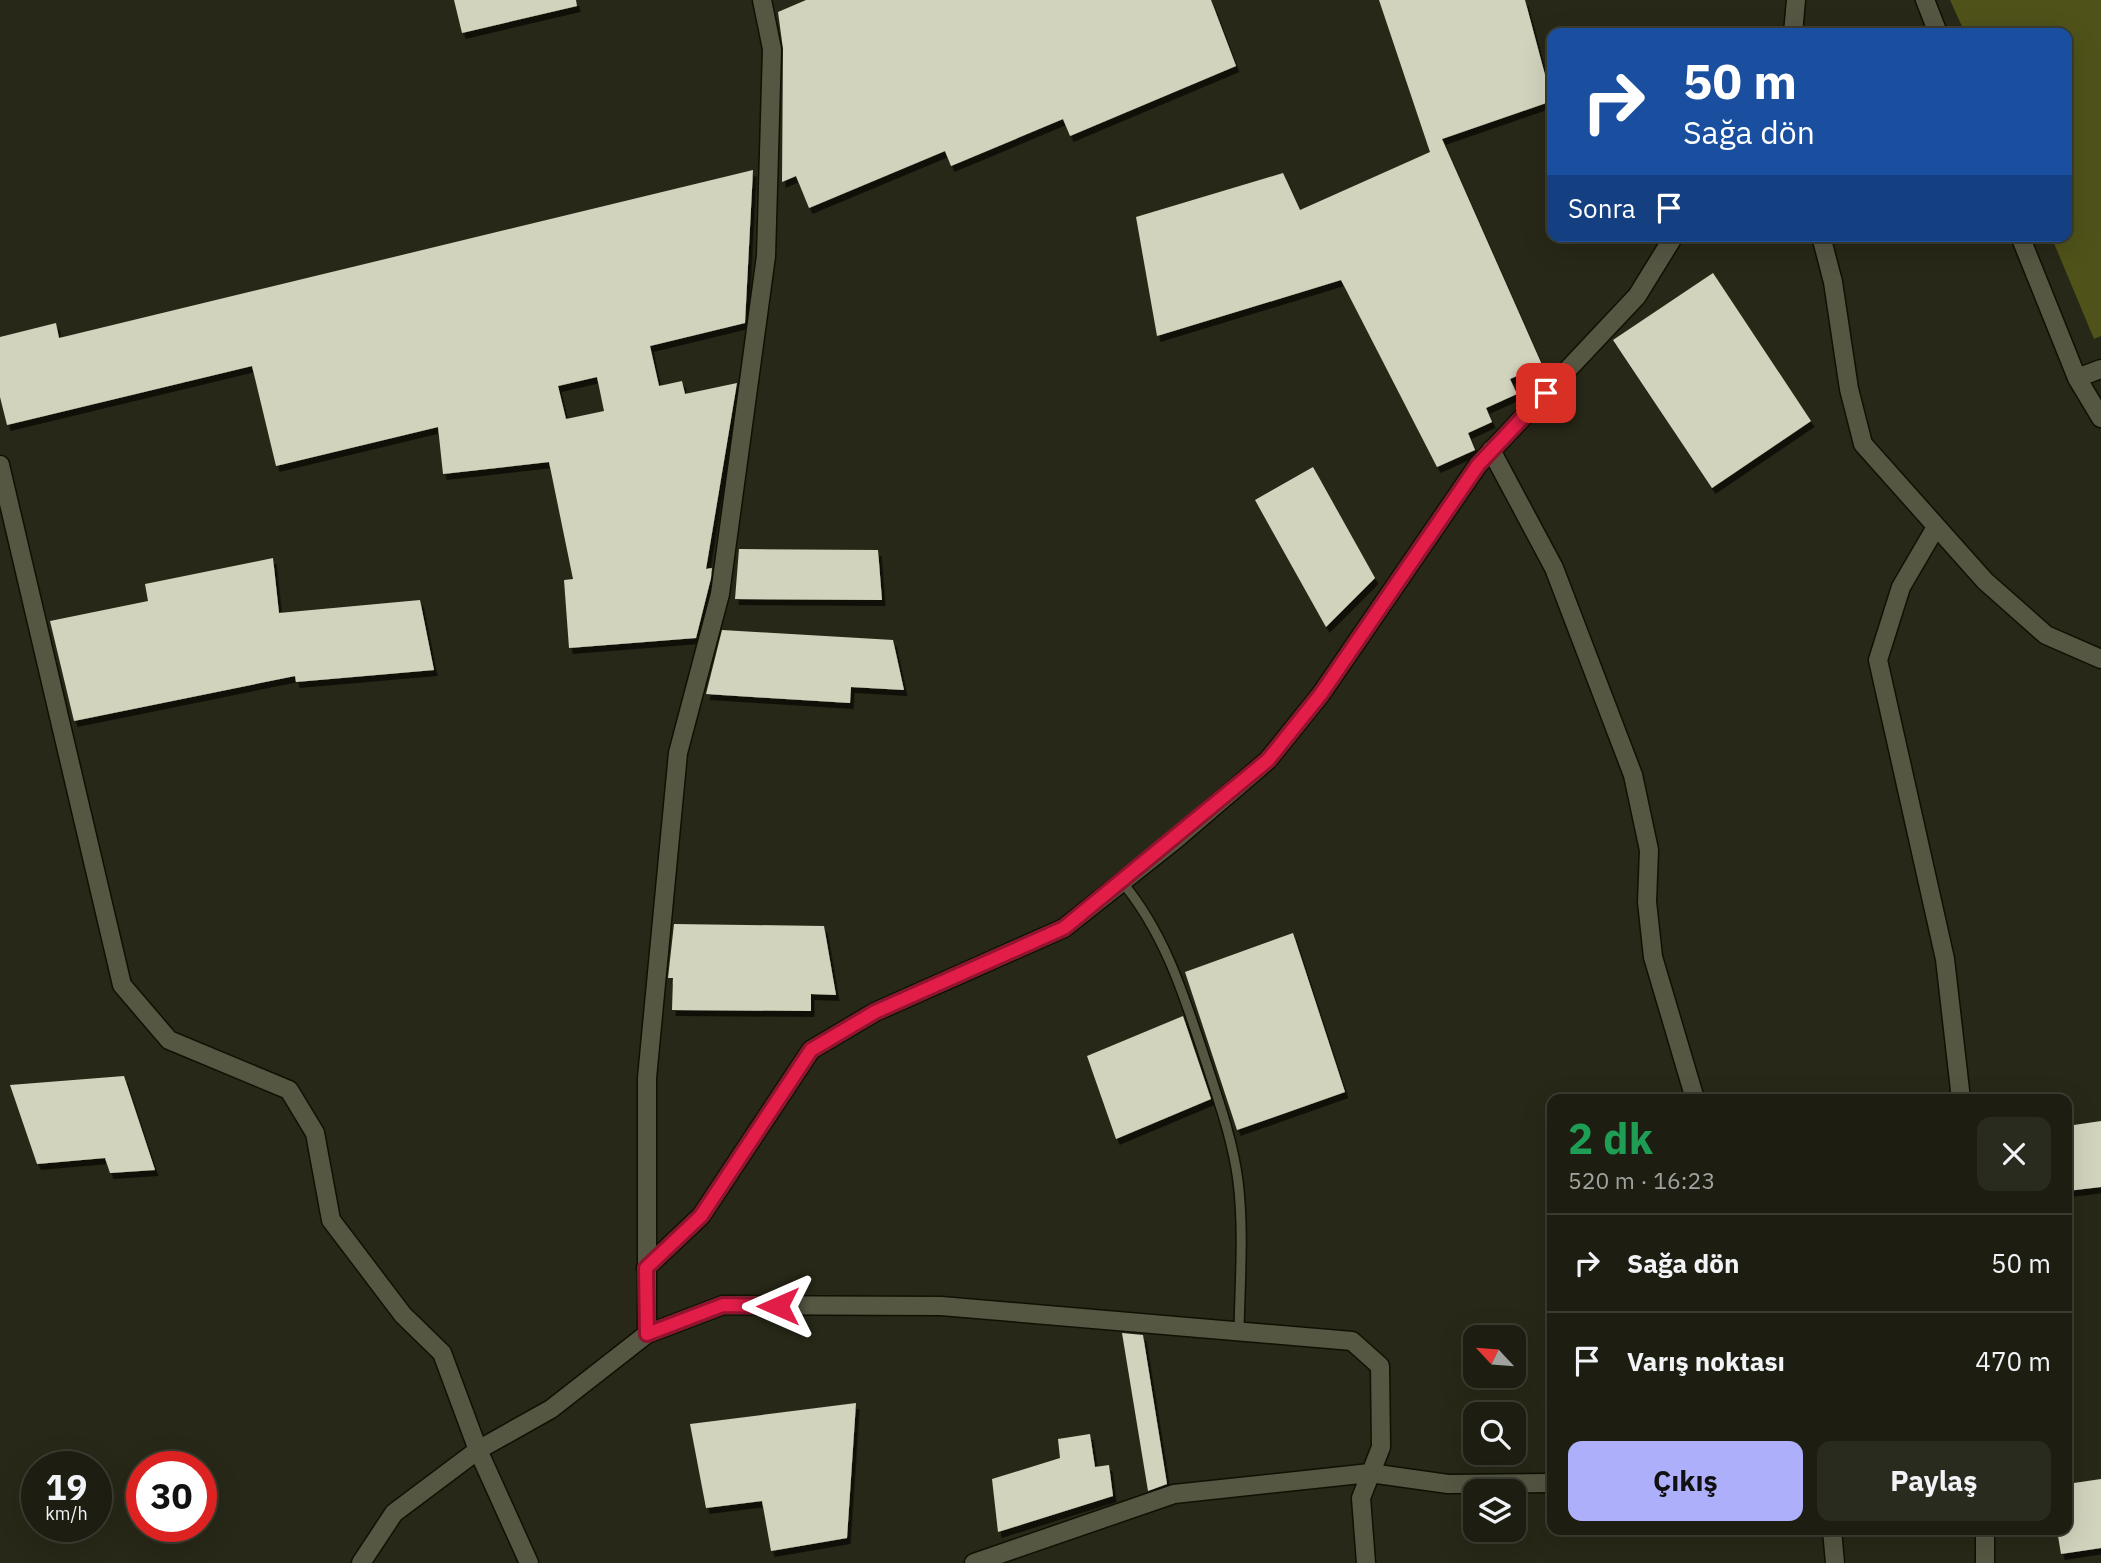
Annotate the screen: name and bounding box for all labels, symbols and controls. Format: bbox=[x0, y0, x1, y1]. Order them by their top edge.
text: 50 m bbox=[1683, 49, 1797, 112]
icon: right bbox=[1568, 56, 1659, 147]
text: Sağa dön bbox=[1683, 111, 1815, 153]
icon: arrive bbox=[1650, 189, 1688, 227]
text: Sonra bbox=[1568, 191, 1636, 225]
pin bbox=[1516, 363, 1576, 423]
icon: arrive bbox=[1527, 374, 1565, 412]
text: 2 dk bbox=[1568, 1111, 1653, 1166]
button: close bbox=[1977, 1117, 2051, 1191]
text: 520 m · 16:23 bbox=[1568, 1165, 1715, 1195]
icon: right bbox=[1568, 1244, 1606, 1282]
text: Sağa dön bbox=[1627, 1246, 1739, 1280]
text: 50 m bbox=[1991, 1246, 2051, 1280]
position arrow bbox=[741, 1269, 815, 1343]
north arrow bbox=[1463, 1325, 1526, 1388]
map controls bbox=[1463, 1325, 1526, 1542]
icon: arrive bbox=[1568, 1342, 1606, 1380]
text: Varış noktası bbox=[1627, 1344, 1785, 1378]
text: 470 m bbox=[1975, 1344, 2051, 1378]
button: search bbox=[1463, 1402, 1526, 1465]
button: Çıkış bbox=[1568, 1441, 1803, 1521]
button: Paylaş bbox=[1817, 1441, 2051, 1521]
speed limit sign: 30 bbox=[126, 1451, 217, 1542]
text: 19 bbox=[45, 1464, 88, 1510]
button: layers bbox=[1463, 1479, 1526, 1542]
text: km/h bbox=[45, 1502, 88, 1525]

